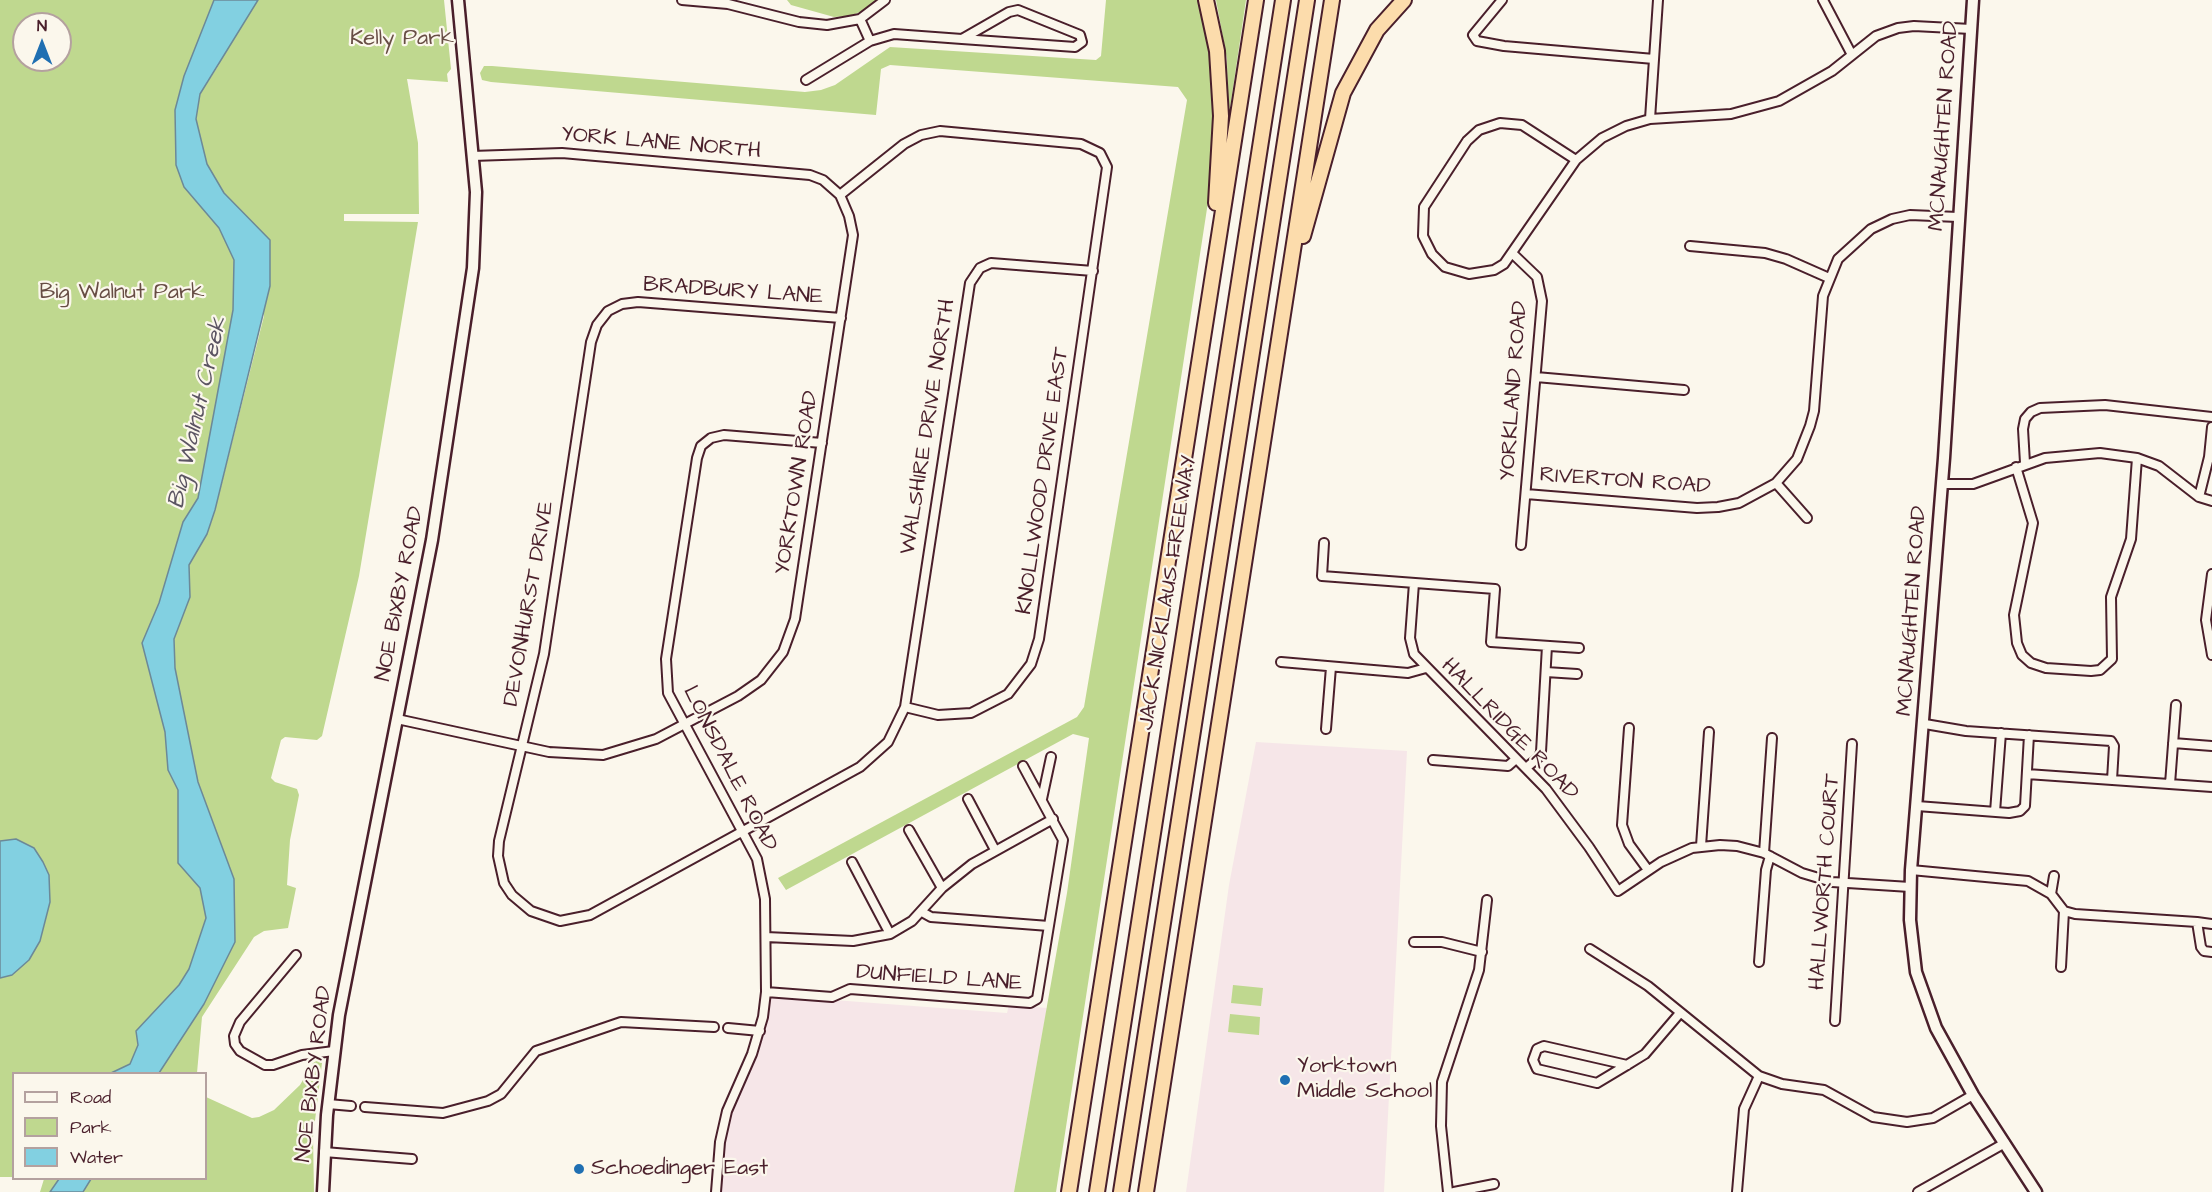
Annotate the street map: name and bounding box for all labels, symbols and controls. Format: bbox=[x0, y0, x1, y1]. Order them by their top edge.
north arrow bbox=[12, 12, 72, 72]
text: N bbox=[37, 15, 47, 37]
street label: MCNAUGHTEN ROAD bbox=[1924, 20, 1966, 232]
park label: Kelly Park bbox=[350, 26, 454, 52]
street label: YORK LANE NORTH bbox=[560, 122, 762, 166]
street label: BRADBURY LANE bbox=[642, 273, 824, 311]
park label: Big Walnut Park bbox=[39, 280, 205, 306]
street label: WALSHIRE DRIVE NORTH bbox=[896, 297, 962, 557]
street label: YORKLAND ROAD bbox=[1496, 300, 1534, 482]
water label: Big Walnut Creek bbox=[163, 314, 235, 512]
street label: KNOLLWOOD DRIVE EAST bbox=[1012, 346, 1076, 616]
street label: YORKTOWN ROAD bbox=[770, 389, 826, 577]
street label: JACK NICKLAUS FREEWAY bbox=[1134, 454, 1204, 732]
street label: RIVERTON ROAD bbox=[1539, 463, 1711, 501]
street label: DEVONHURST DRIVE bbox=[499, 499, 561, 709]
street label: NOE BIXBY ROAD bbox=[371, 504, 431, 684]
street label: MCNAUGHTEN ROAD bbox=[1892, 505, 1934, 717]
street label: HALLRIDGE ROAD bbox=[1435, 654, 1583, 806]
street label: LONSDALE ROAD bbox=[676, 682, 782, 856]
street label: HALLWORTH COURT bbox=[1805, 773, 1847, 991]
street label: DUNFIELD LANE bbox=[855, 960, 1023, 998]
street label: NOE BIXBY ROAD bbox=[291, 984, 339, 1164]
place label: Yorktown Middle School bbox=[1297, 1054, 1432, 1106]
legend bbox=[12, 1072, 207, 1180]
marker: Yorktown Middle School bbox=[1278, 1073, 1292, 1087]
text: Road bbox=[70, 1085, 111, 1110]
text: Park bbox=[70, 1115, 112, 1140]
text: Water bbox=[70, 1145, 123, 1170]
place label: Schoedinger East bbox=[591, 1156, 768, 1182]
marker: Schoedinger East bbox=[572, 1162, 586, 1176]

